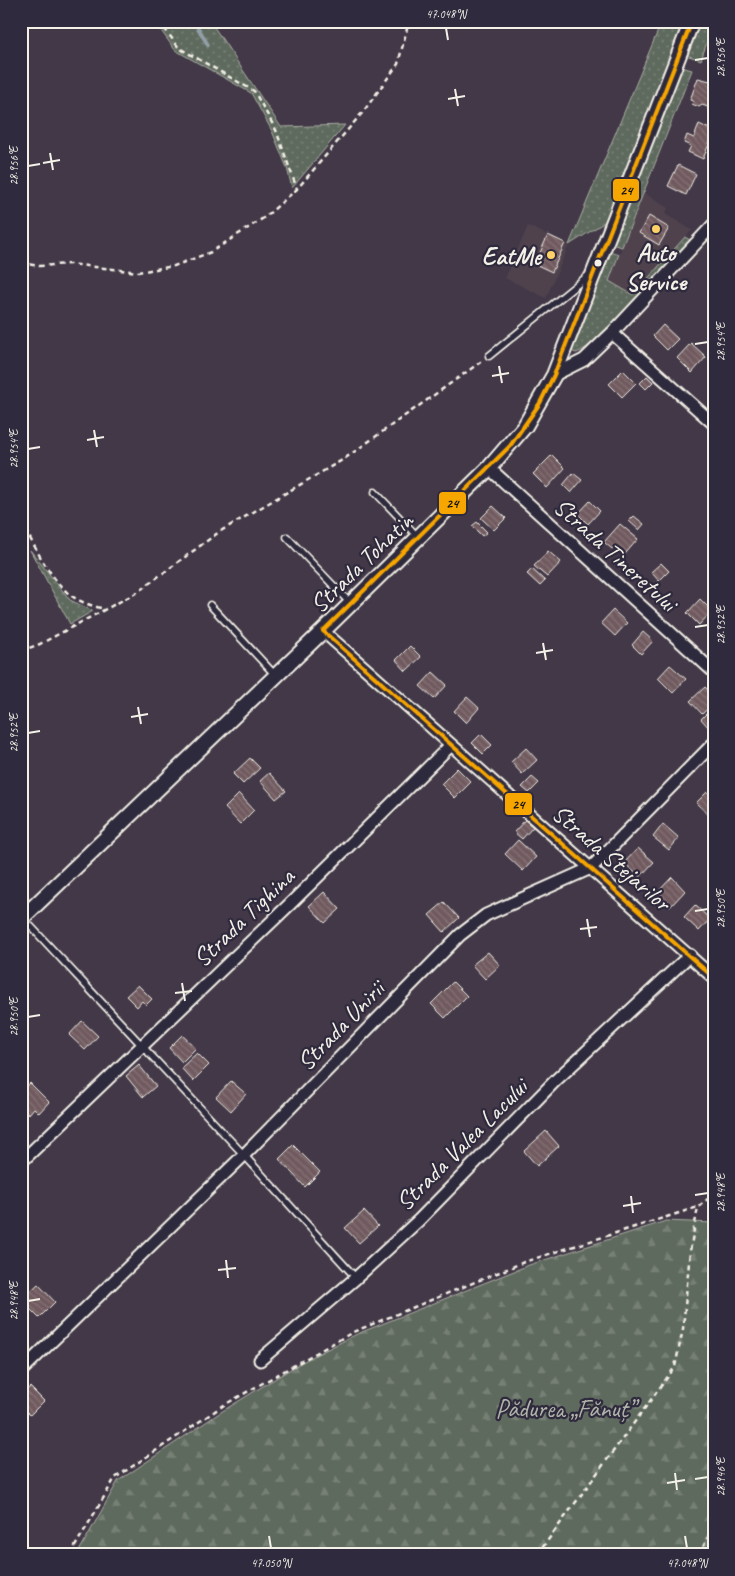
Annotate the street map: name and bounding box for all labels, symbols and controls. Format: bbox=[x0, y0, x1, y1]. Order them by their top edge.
text: 47.048°N bbox=[426, 6, 468, 22]
text: 28.956°E bbox=[713, 37, 729, 78]
text: 28.956°E bbox=[6, 145, 22, 186]
line badge: 24 bbox=[612, 178, 640, 202]
text: 24 bbox=[620, 182, 634, 199]
marker: Auto Service bbox=[650, 223, 662, 235]
place label: Auto Service bbox=[626, 237, 688, 298]
place label: EatMe bbox=[482, 240, 543, 272]
marker: EatMe bbox=[545, 249, 557, 261]
unlabelled marker bbox=[593, 258, 603, 268]
text: 28.954°E bbox=[713, 321, 729, 362]
text: 28.954°E bbox=[6, 428, 22, 469]
line badge: 24 bbox=[438, 491, 467, 515]
street label: Strada Tineretului bbox=[547, 491, 686, 621]
text: 24 bbox=[446, 495, 460, 512]
street label: Strada Tohatin bbox=[303, 504, 421, 620]
text: 28.952°E bbox=[713, 604, 729, 645]
text: 28.952°E bbox=[6, 712, 22, 753]
line badge: 24 bbox=[504, 792, 533, 816]
text: 24 bbox=[512, 796, 526, 813]
street label: Strada Stejarilor bbox=[545, 797, 679, 920]
street label: Strada Tighina bbox=[186, 860, 303, 974]
text: 28.950°E bbox=[713, 888, 729, 929]
street label: Strada Unirii bbox=[290, 972, 394, 1077]
text: 28.950°E bbox=[6, 996, 22, 1037]
street label: Strada Valea Lacului bbox=[389, 1070, 537, 1218]
text: 28.948°E bbox=[713, 1172, 729, 1213]
text: 28.948°E bbox=[6, 1280, 22, 1321]
park label: Pădurea „Fănuț” bbox=[496, 1393, 640, 1425]
text: 28.946°E bbox=[713, 1456, 729, 1497]
text: 47.050°N bbox=[251, 1555, 293, 1571]
text: 47.048°N bbox=[667, 1555, 709, 1571]

